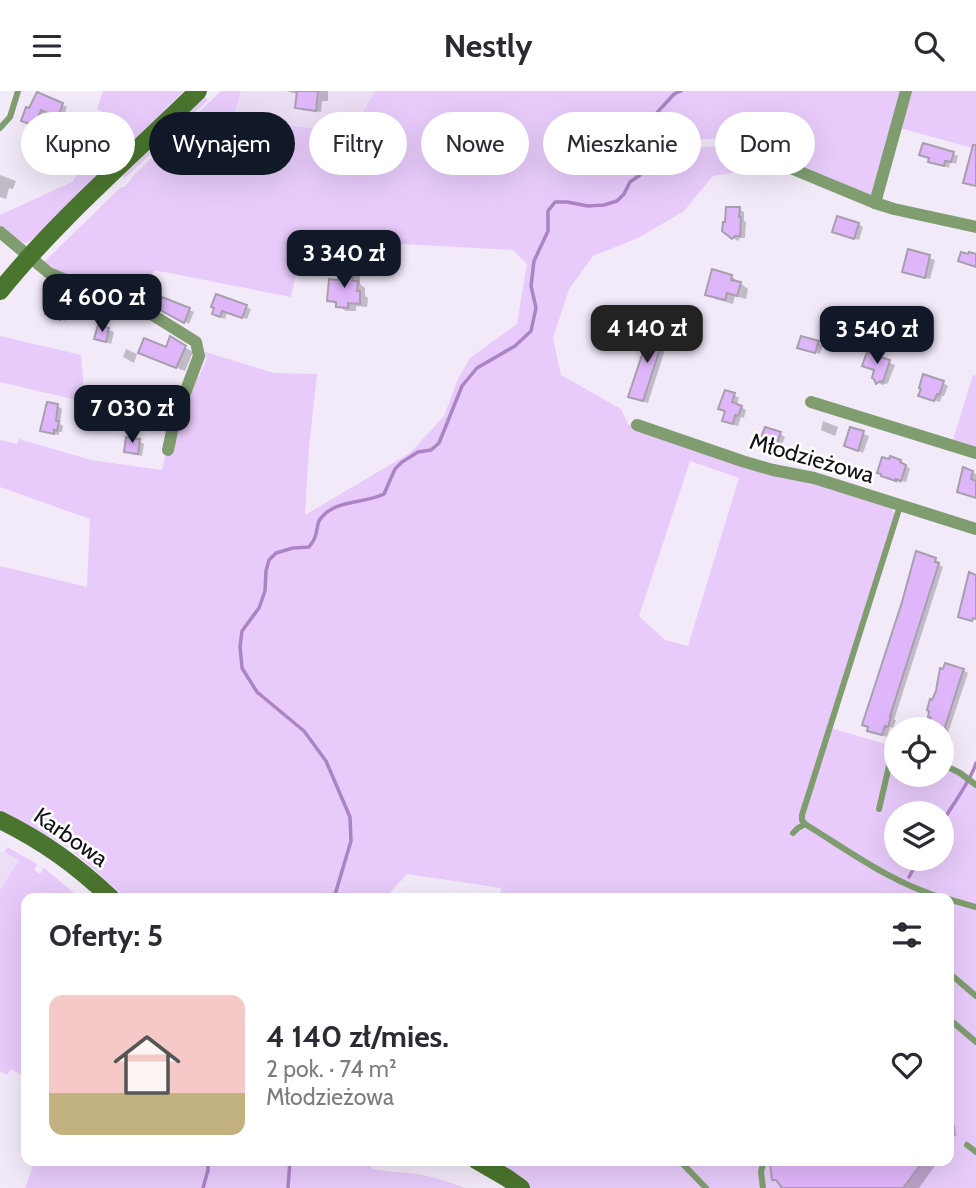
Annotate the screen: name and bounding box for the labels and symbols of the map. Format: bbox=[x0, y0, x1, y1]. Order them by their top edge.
pin: 3 340 zł bbox=[272, 231, 416, 290]
pin: 4 600 zł bbox=[30, 275, 174, 334]
pin: 4 140 zł bbox=[575, 306, 719, 365]
pin: 3 540 zł bbox=[805, 307, 949, 366]
pin: 7 030 zł bbox=[60, 385, 204, 445]
street label: Młodzieżowa bbox=[747, 427, 877, 489]
street label: Karbowa bbox=[28, 801, 114, 873]

